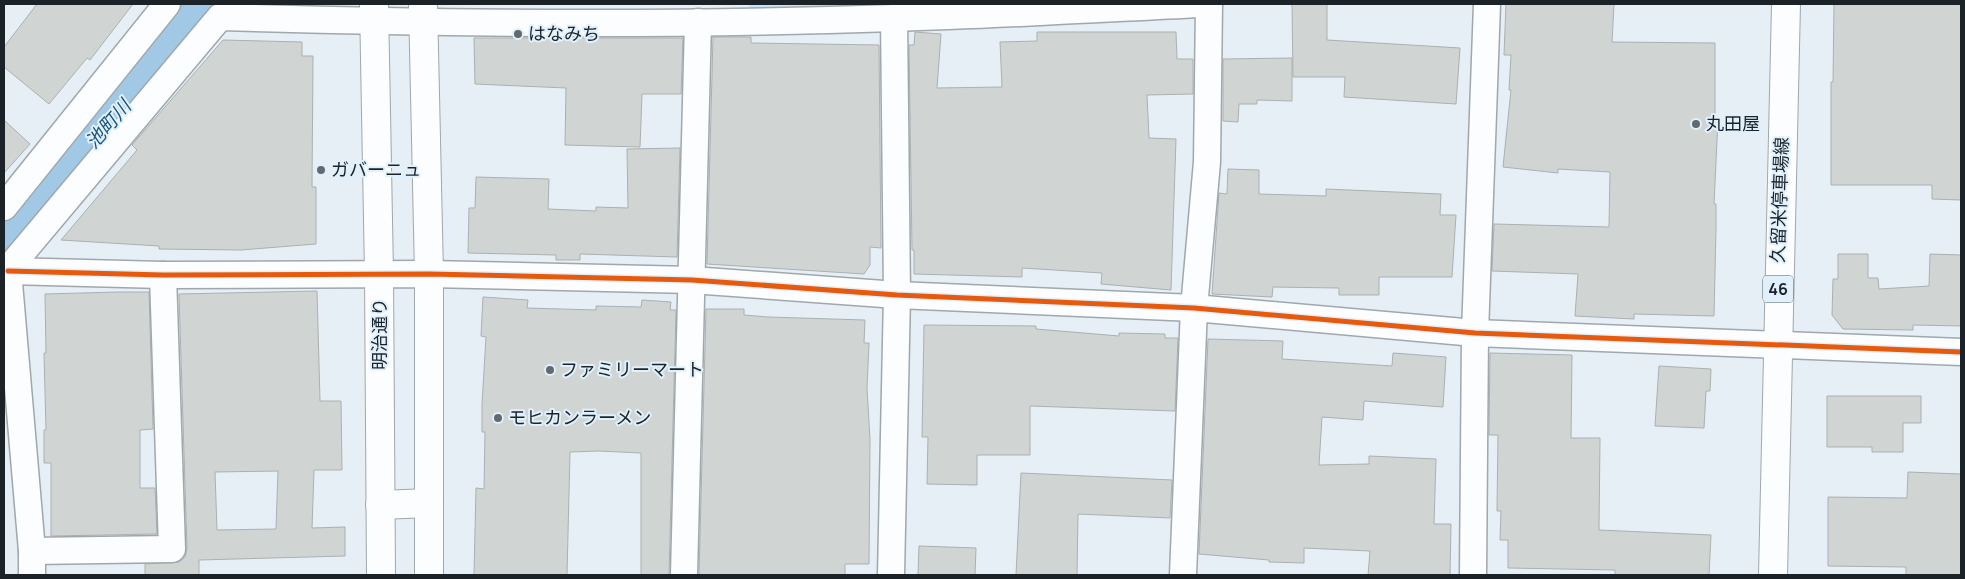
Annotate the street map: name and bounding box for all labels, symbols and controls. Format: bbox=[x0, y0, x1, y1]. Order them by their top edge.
place label: はなみち bbox=[528, 21, 600, 45]
marker: はなみち bbox=[512, 28, 524, 40]
water label: 池町川 bbox=[79, 92, 138, 154]
place label: 丸田屋 bbox=[1706, 111, 1760, 135]
marker: 丸田屋 bbox=[1690, 118, 1702, 130]
street label: 久留米停車場線 bbox=[1765, 137, 1793, 263]
place label: ガバーニュ bbox=[331, 157, 421, 181]
marker: ガバーニュ bbox=[315, 164, 327, 176]
road number: 46 bbox=[1763, 276, 1793, 302]
street label: 明治通り bbox=[367, 298, 391, 370]
place label: ファミリーマート bbox=[560, 357, 704, 381]
marker: ファミリーマート bbox=[544, 364, 556, 376]
place label: モヒカンラーメン bbox=[508, 405, 651, 429]
marker: モヒカンラーメン bbox=[492, 412, 504, 424]

